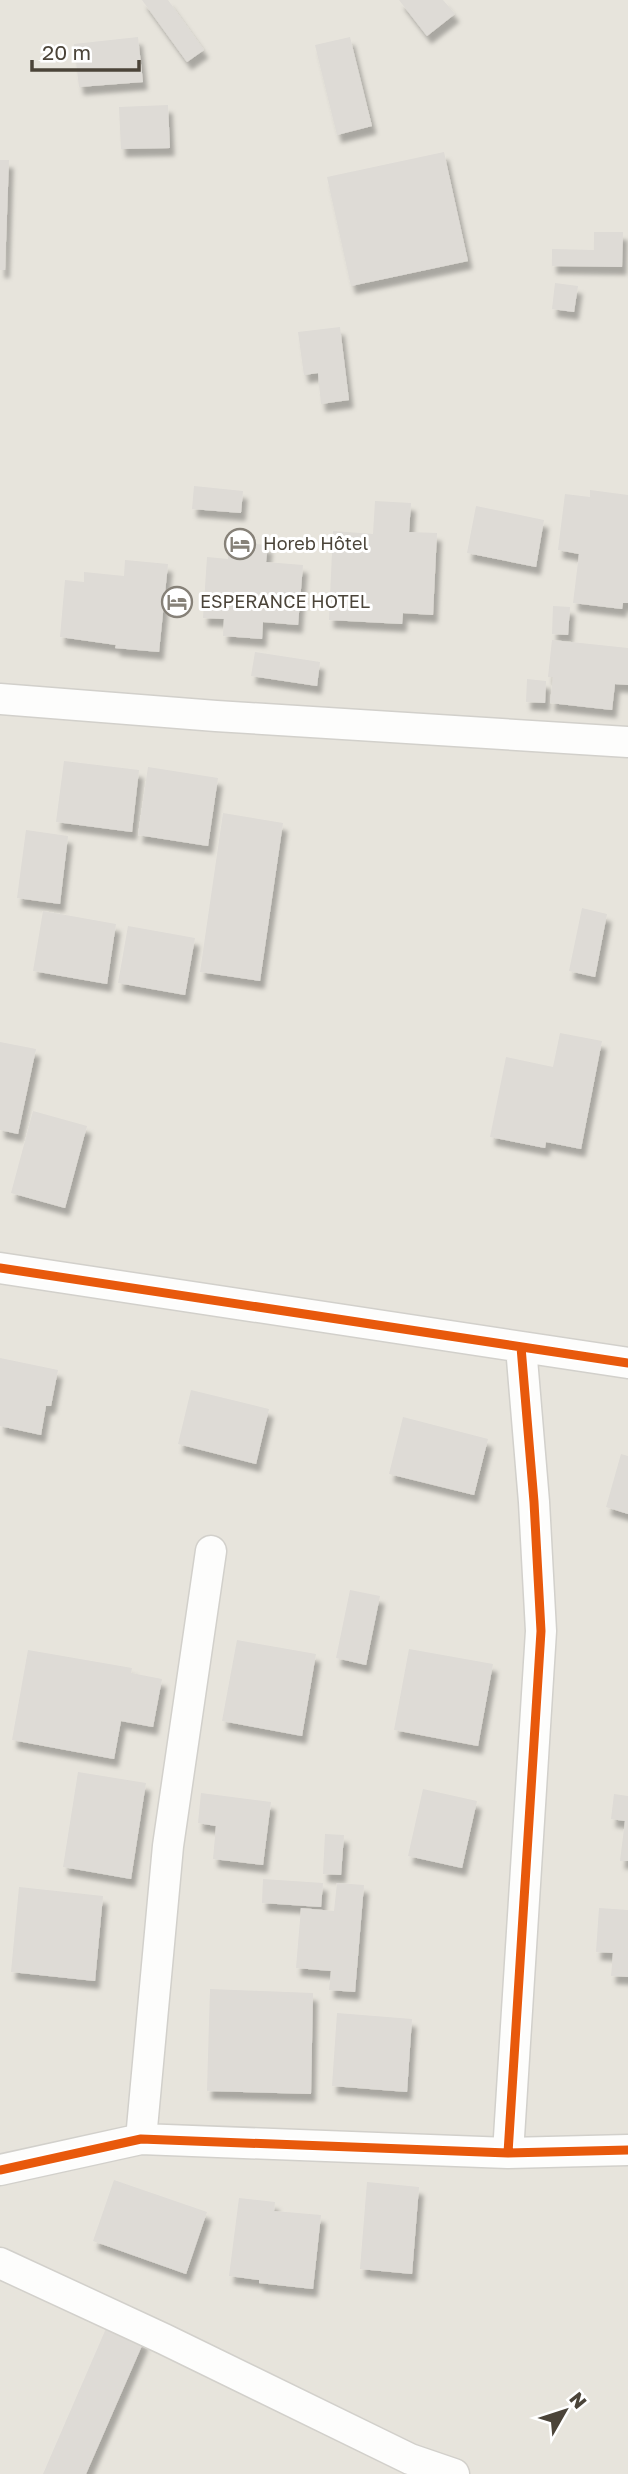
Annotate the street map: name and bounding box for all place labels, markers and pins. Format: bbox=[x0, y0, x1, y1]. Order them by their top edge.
hotel icon: Horeb Hôtel bbox=[223, 527, 257, 561]
place label: Horeb Hôtel bbox=[263, 532, 368, 554]
hotel icon: ESPERANCE HOTEL bbox=[160, 585, 194, 619]
place label: ESPERANCE HOTEL bbox=[200, 590, 370, 612]

